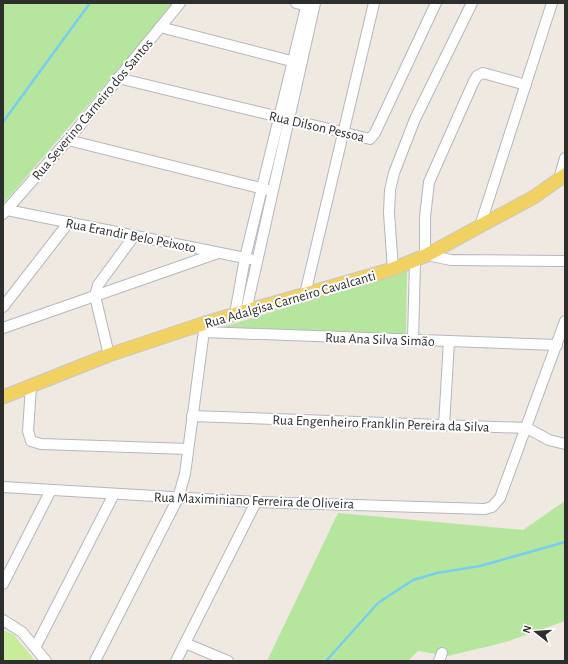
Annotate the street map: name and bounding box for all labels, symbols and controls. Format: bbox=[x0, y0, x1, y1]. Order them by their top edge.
street label: Rua Severino Carneiro dos Santos bbox=[30, 36, 156, 183]
street label: Rua Dilson Pessoa bbox=[268, 109, 366, 145]
street label: Rua Erandir Belo Peixoto bbox=[65, 216, 197, 255]
street label: Rua Adalgisa Carneiro Cavalcanti bbox=[203, 269, 377, 331]
street label: Rua Ana Silva Simão bbox=[325, 331, 435, 349]
street label: Rua Engenheiro Franklin Pereira da Silva bbox=[272, 413, 490, 435]
street label: Rua Maximiniano Ferreira de Oliveira bbox=[154, 491, 355, 512]
north arrow bbox=[516, 612, 556, 652]
text: N bbox=[521, 624, 533, 634]

